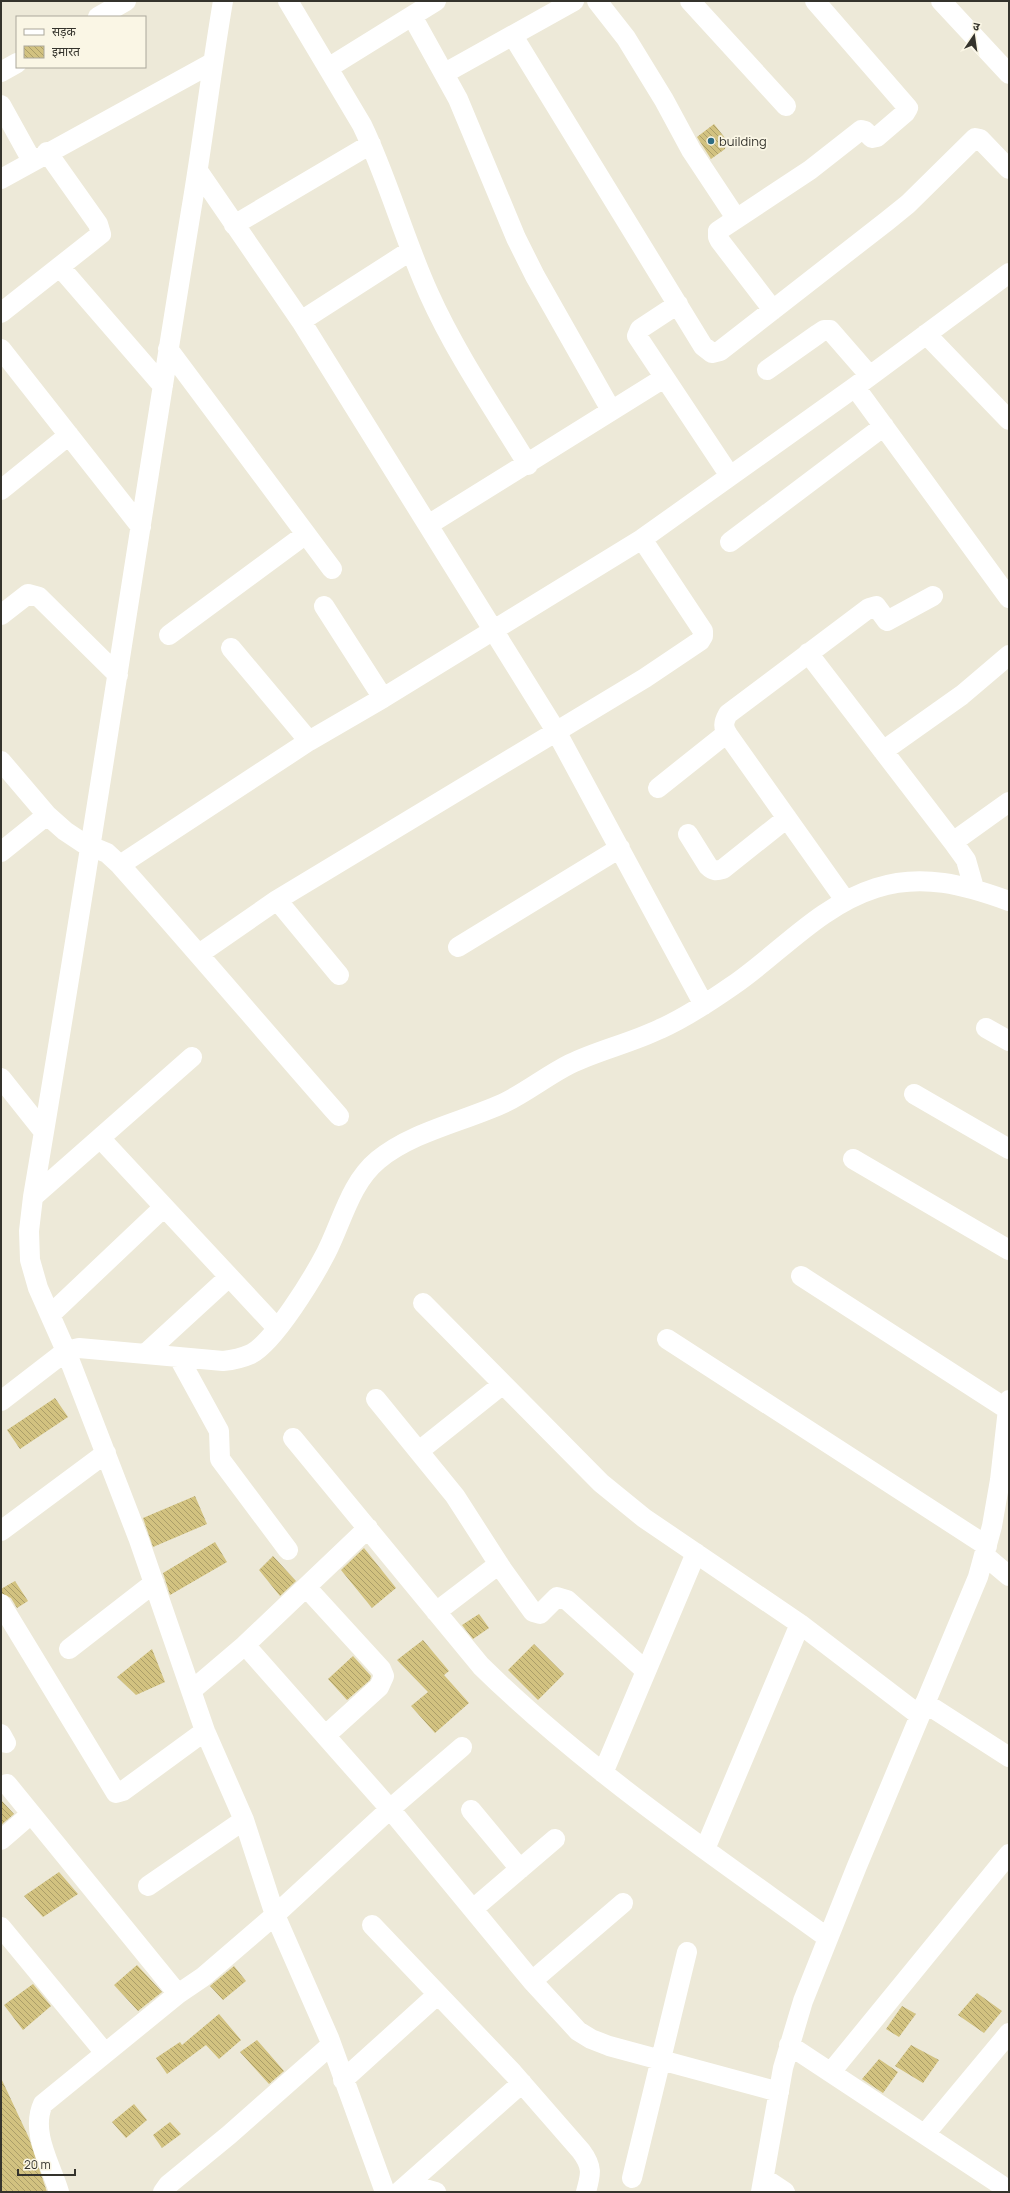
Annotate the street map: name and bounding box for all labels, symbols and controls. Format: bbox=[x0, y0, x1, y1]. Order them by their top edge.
legend bbox=[16, 16, 146, 68]
north arrow bbox=[954, 16, 994, 56]
text: उ bbox=[972, 18, 982, 34]
text: सड़क bbox=[52, 23, 77, 40]
text: इमारत bbox=[52, 43, 81, 60]
place label: building bbox=[719, 132, 767, 150]
marker: building bbox=[706, 136, 716, 146]
scale bar bbox=[18, 2151, 75, 2177]
text: 20 m bbox=[24, 2156, 51, 2173]

